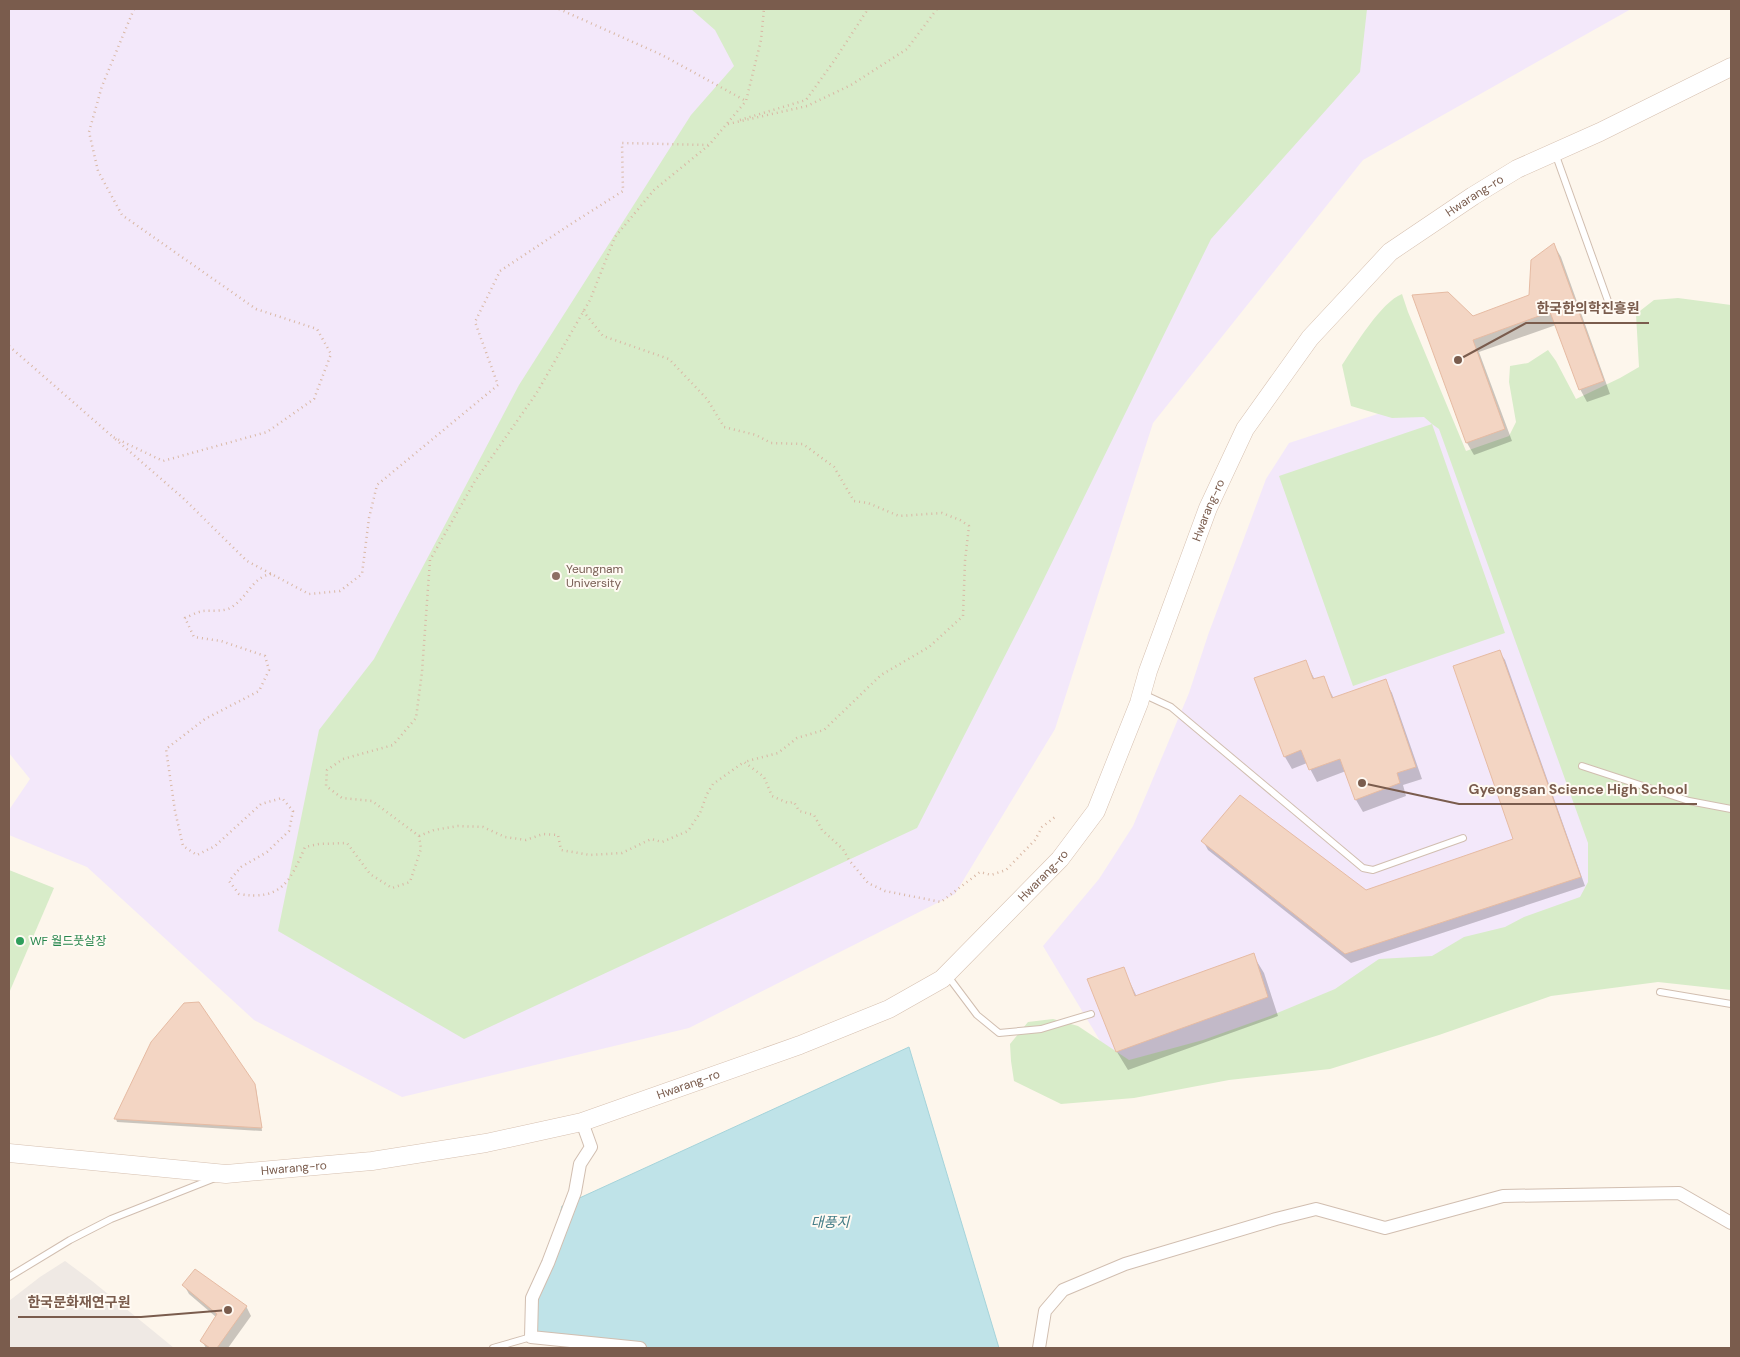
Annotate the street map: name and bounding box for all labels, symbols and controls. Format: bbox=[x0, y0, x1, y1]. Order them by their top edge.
street label: Hwarang-ro bbox=[1442, 171, 1507, 220]
callout: 한국한의학진흥원 bbox=[1526, 294, 1649, 323]
text: 한국한의학진흥원 bbox=[1536, 299, 1640, 317]
street label: Hwarang-ro bbox=[1188, 476, 1228, 544]
place label: Yeungnam University bbox=[566, 561, 623, 591]
marker: Yeungnam University bbox=[550, 570, 562, 582]
callout: Gyeongsan Science High School bbox=[1459, 775, 1697, 804]
text: Gyeongsan Science High School bbox=[1469, 780, 1687, 798]
street label: Hwarang-ro bbox=[1015, 847, 1072, 905]
place label: WF 월드풋살장 bbox=[30, 933, 106, 949]
marker: WF 월드풋살장 bbox=[14, 935, 26, 947]
street label: Hwarang-ro bbox=[654, 1066, 722, 1103]
street label: Hwarang-ro bbox=[260, 1157, 327, 1179]
water label: 대풍지 bbox=[811, 1213, 850, 1231]
callout: 한국문화재연구원 bbox=[18, 1288, 141, 1317]
text: 한국문화재연구원 bbox=[27, 1293, 131, 1311]

